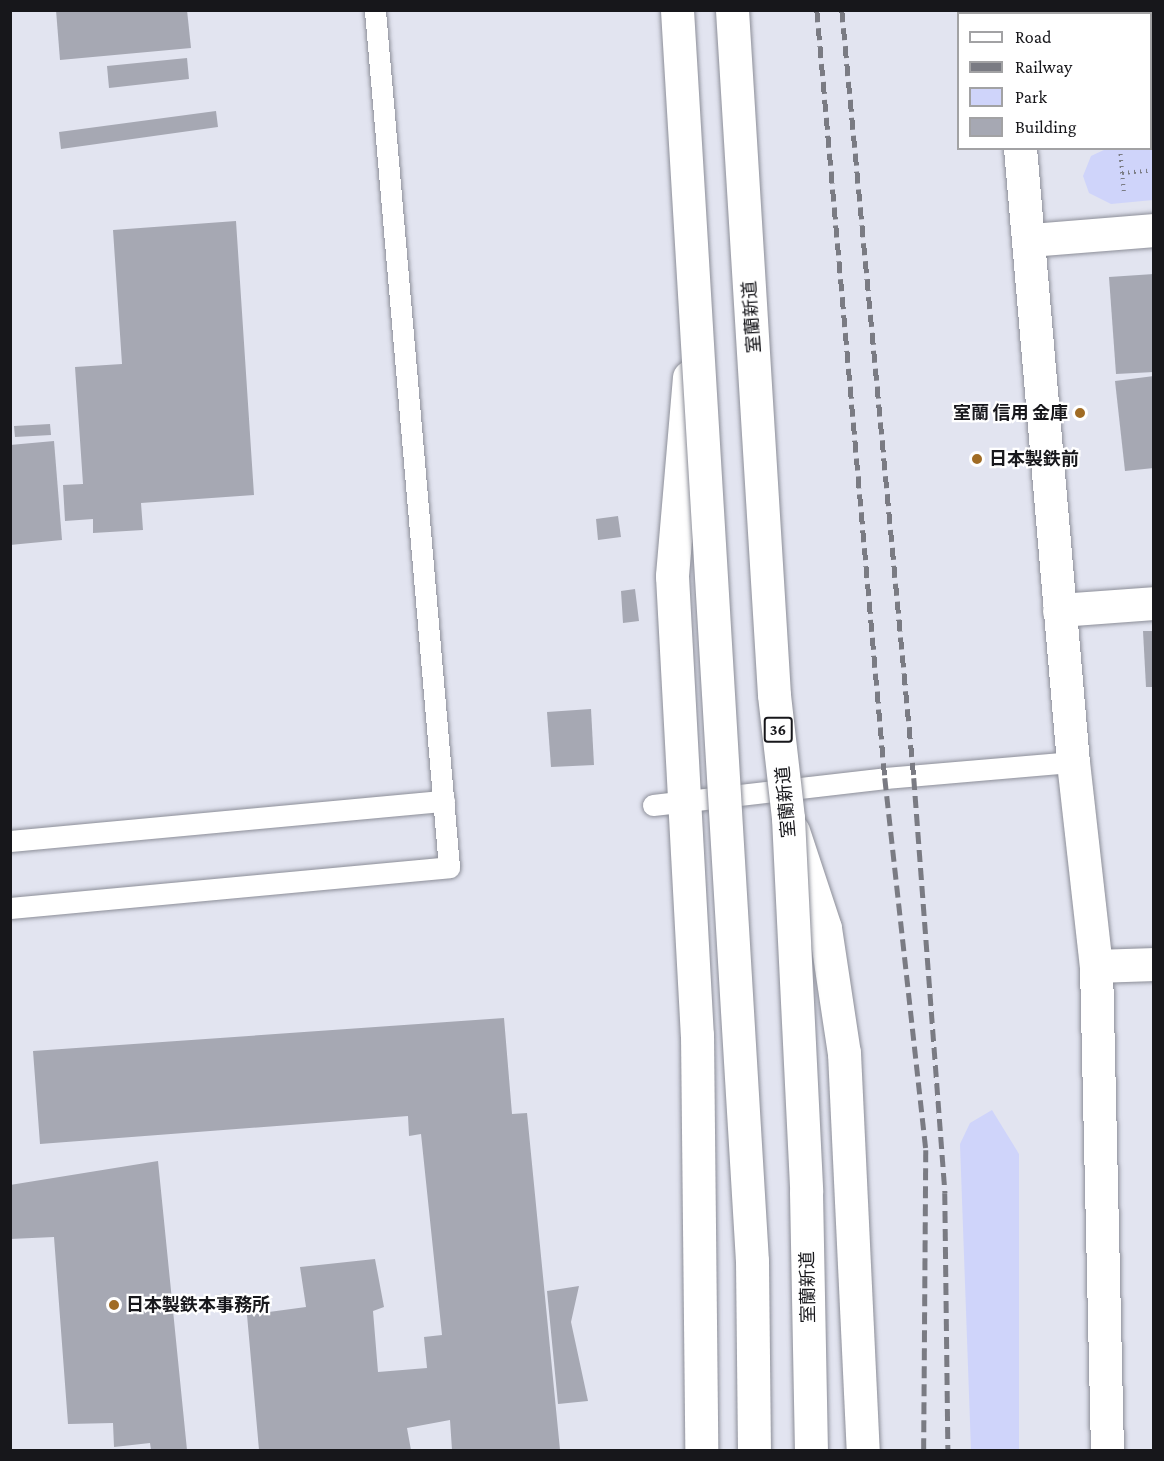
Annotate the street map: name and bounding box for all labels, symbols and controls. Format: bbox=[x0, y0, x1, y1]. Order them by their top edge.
legend bbox=[957, 12, 1152, 150]
text: Road bbox=[1015, 27, 1052, 47]
text: Railway bbox=[1015, 57, 1072, 77]
text: Park bbox=[1015, 87, 1047, 107]
text: Building bbox=[1015, 117, 1076, 137]
street label: 室蘭新道 bbox=[739, 280, 765, 354]
place label: 室蘭 信用 金庫 bbox=[953, 402, 1068, 424]
marker: 室蘭 信用 金庫 bbox=[1073, 406, 1087, 420]
place label: 日本製鉄前 bbox=[989, 448, 1079, 470]
marker: 日本製鉄前 bbox=[970, 452, 984, 466]
road number: 36 bbox=[763, 717, 793, 743]
street label: 室蘭新道 bbox=[772, 765, 800, 839]
street label: 室蘭新道 bbox=[797, 1251, 819, 1323]
place label: 日本製鉄本事務所 bbox=[126, 1294, 270, 1316]
marker: 日本製鉄本事務所 bbox=[107, 1298, 121, 1312]

